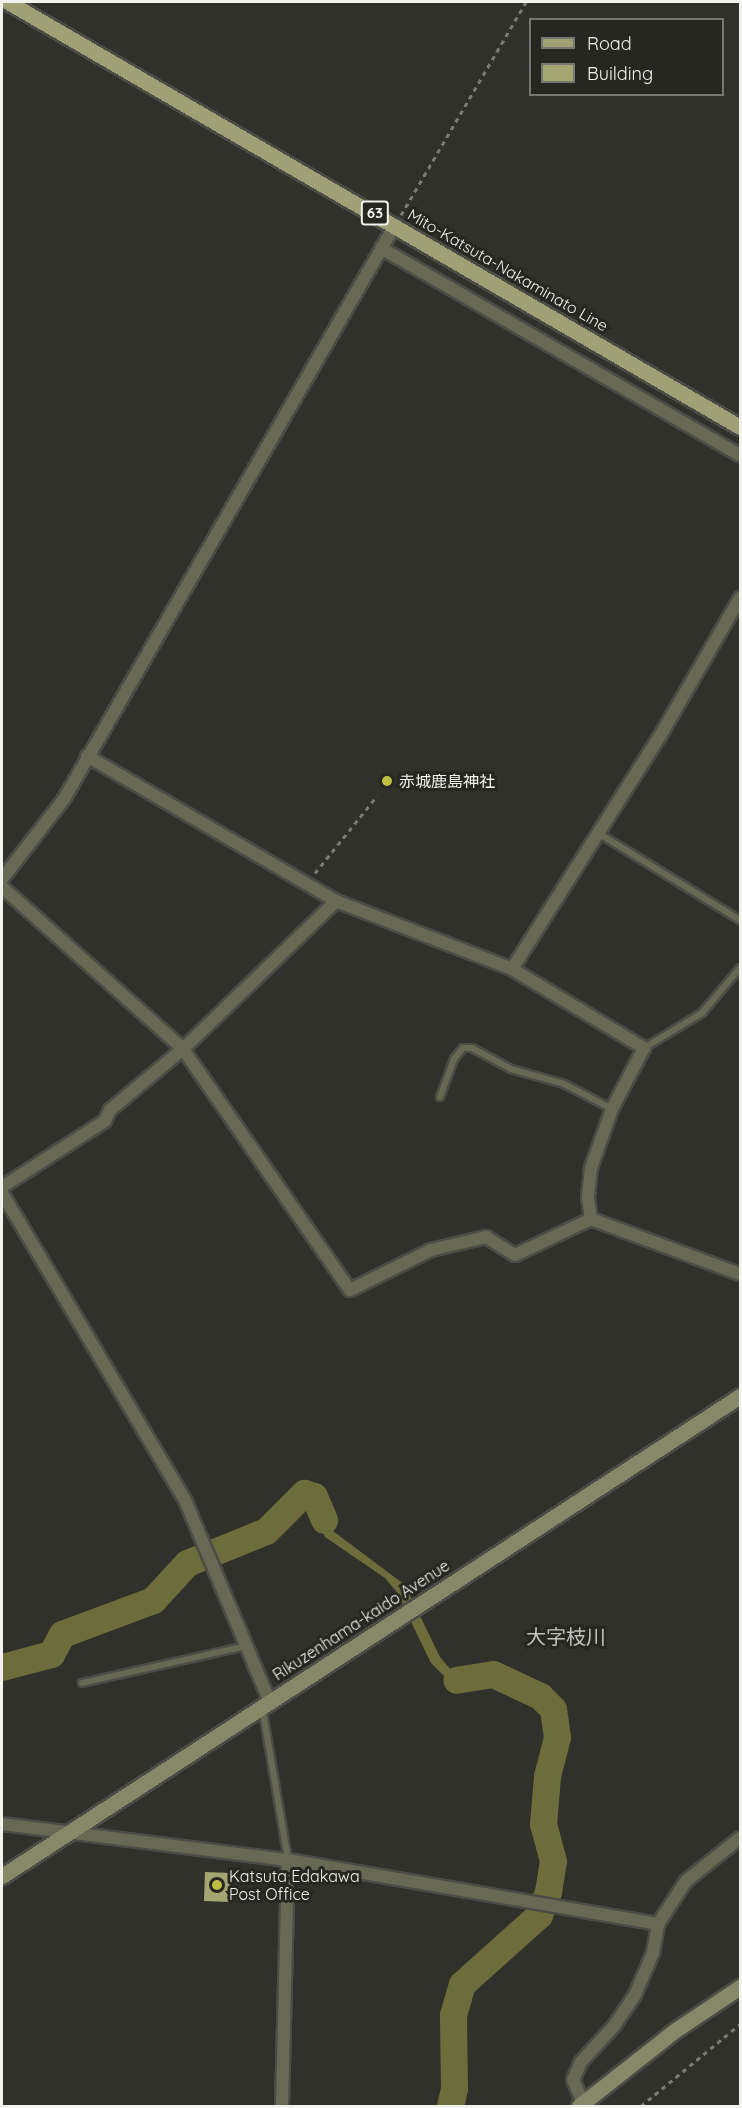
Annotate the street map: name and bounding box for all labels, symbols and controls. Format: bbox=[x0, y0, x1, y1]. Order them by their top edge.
legend bbox=[529, 18, 724, 96]
text: Road bbox=[587, 32, 632, 55]
text: Building bbox=[587, 62, 653, 85]
road number: 63 bbox=[360, 201, 390, 225]
street label: Mito-Katsuta-Nakaminato Line bbox=[404, 205, 612, 335]
place label: 赤城鹿島神社 bbox=[399, 771, 495, 791]
marker: 赤城鹿島神社 bbox=[380, 774, 394, 788]
street label: Rikuzenhama-kaido Avenue bbox=[269, 1556, 453, 1684]
district label: 大字枝川 bbox=[526, 1624, 606, 1648]
place label: Katsuta Edakawa Post Office bbox=[229, 1866, 360, 1904]
marker: Katsuta Edakawa Post Office bbox=[210, 1878, 224, 1892]

